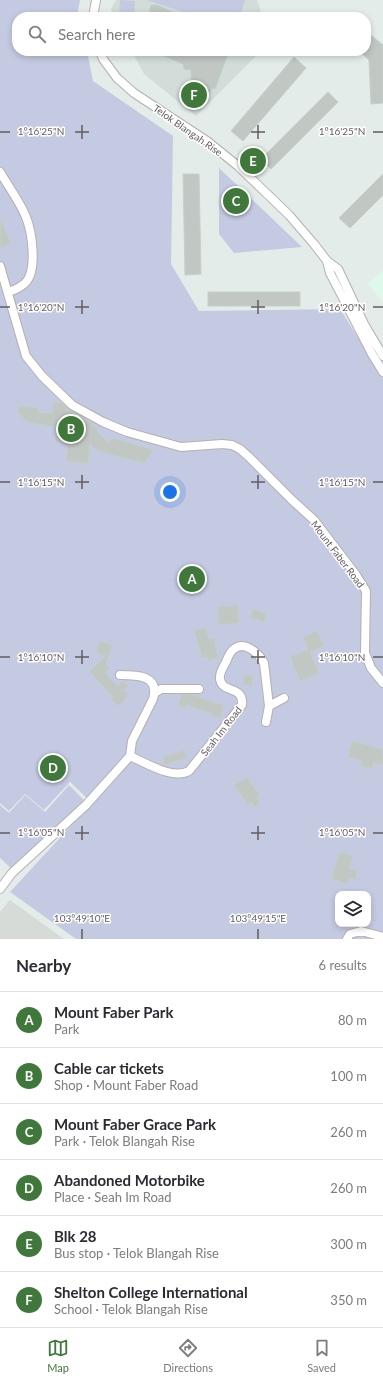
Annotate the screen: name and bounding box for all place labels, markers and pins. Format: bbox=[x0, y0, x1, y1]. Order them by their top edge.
pin: F bbox=[181, 80, 207, 110]
pin: E bbox=[240, 146, 266, 176]
pin: C bbox=[223, 186, 249, 216]
pin: B bbox=[58, 414, 84, 444]
pin: A bbox=[179, 564, 205, 594]
pin: D bbox=[40, 753, 66, 783]

